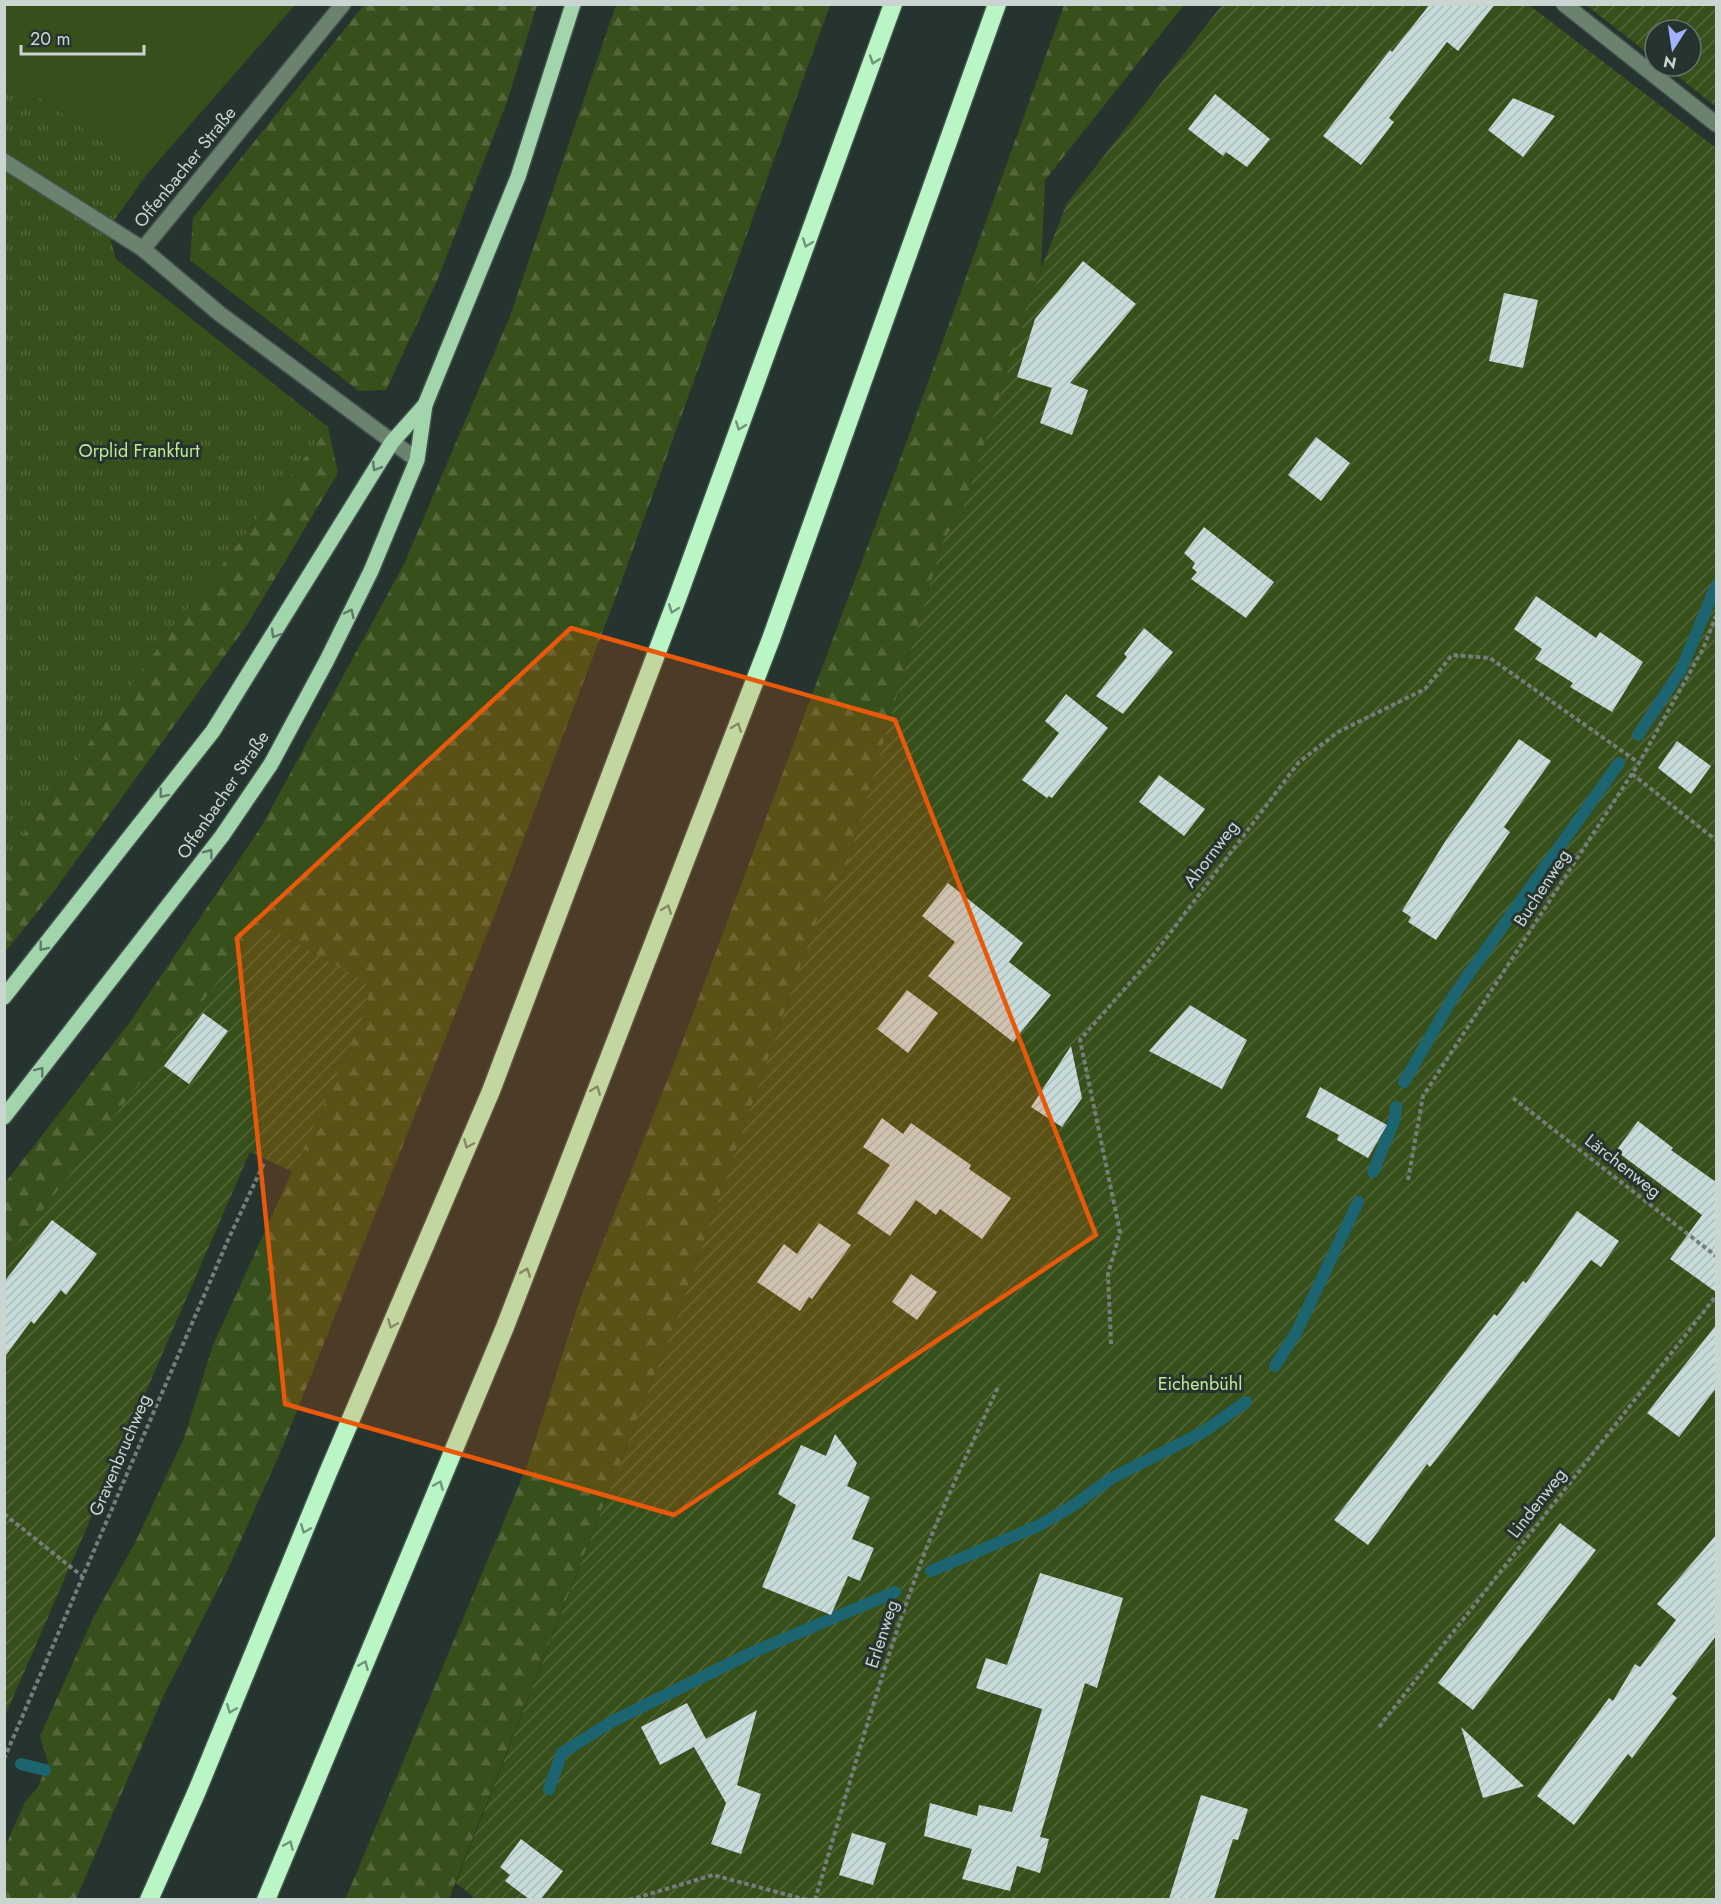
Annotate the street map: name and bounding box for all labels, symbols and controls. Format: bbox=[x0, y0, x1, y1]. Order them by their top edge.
scale bar bbox=[21, 18, 144, 56]
north arrow bbox=[1643, 18, 1703, 78]
text: 20 m bbox=[30, 26, 70, 52]
text: N bbox=[1661, 50, 1679, 75]
one-way arrow bbox=[869, 54, 882, 65]
street label: Offenbacher Straße bbox=[128, 101, 242, 233]
one-way arrow bbox=[802, 237, 815, 248]
one-way arrow bbox=[735, 420, 748, 431]
park label: Orplid Frankfurt bbox=[78, 438, 200, 464]
one-way arrow bbox=[372, 461, 384, 471]
one-way arrow bbox=[668, 603, 680, 614]
one-way arrow bbox=[342, 608, 354, 619]
one-way arrow bbox=[271, 628, 283, 638]
one-way arrow bbox=[730, 722, 742, 733]
street label: Offenbacher Straße bbox=[170, 726, 276, 864]
one-way arrow bbox=[160, 787, 171, 798]
street label: Ahornweg bbox=[1177, 815, 1245, 893]
street label: Buchenweg bbox=[1507, 844, 1577, 932]
one-way arrow bbox=[202, 849, 213, 860]
one-way arrow bbox=[659, 904, 672, 915]
one-way arrow bbox=[40, 941, 51, 952]
one-way arrow bbox=[33, 1067, 44, 1078]
one-way arrow bbox=[589, 1086, 601, 1097]
street label: Lärchenweg bbox=[1579, 1128, 1667, 1204]
one-way arrow bbox=[463, 1138, 475, 1149]
one-way arrow bbox=[518, 1268, 531, 1278]
one-way arrow bbox=[387, 1318, 399, 1329]
park label: Eichenbühl bbox=[1158, 1371, 1242, 1397]
street label: Gravenbruchweg bbox=[83, 1390, 157, 1520]
street label: Lindenweg bbox=[1501, 1462, 1573, 1544]
one-way arrow bbox=[432, 1481, 444, 1492]
one-way arrow bbox=[300, 1522, 312, 1533]
street label: Erlenweg bbox=[859, 1597, 905, 1671]
one-way arrow bbox=[357, 1661, 369, 1672]
one-way arrow bbox=[226, 1703, 238, 1714]
one-way arrow bbox=[282, 1841, 294, 1852]

